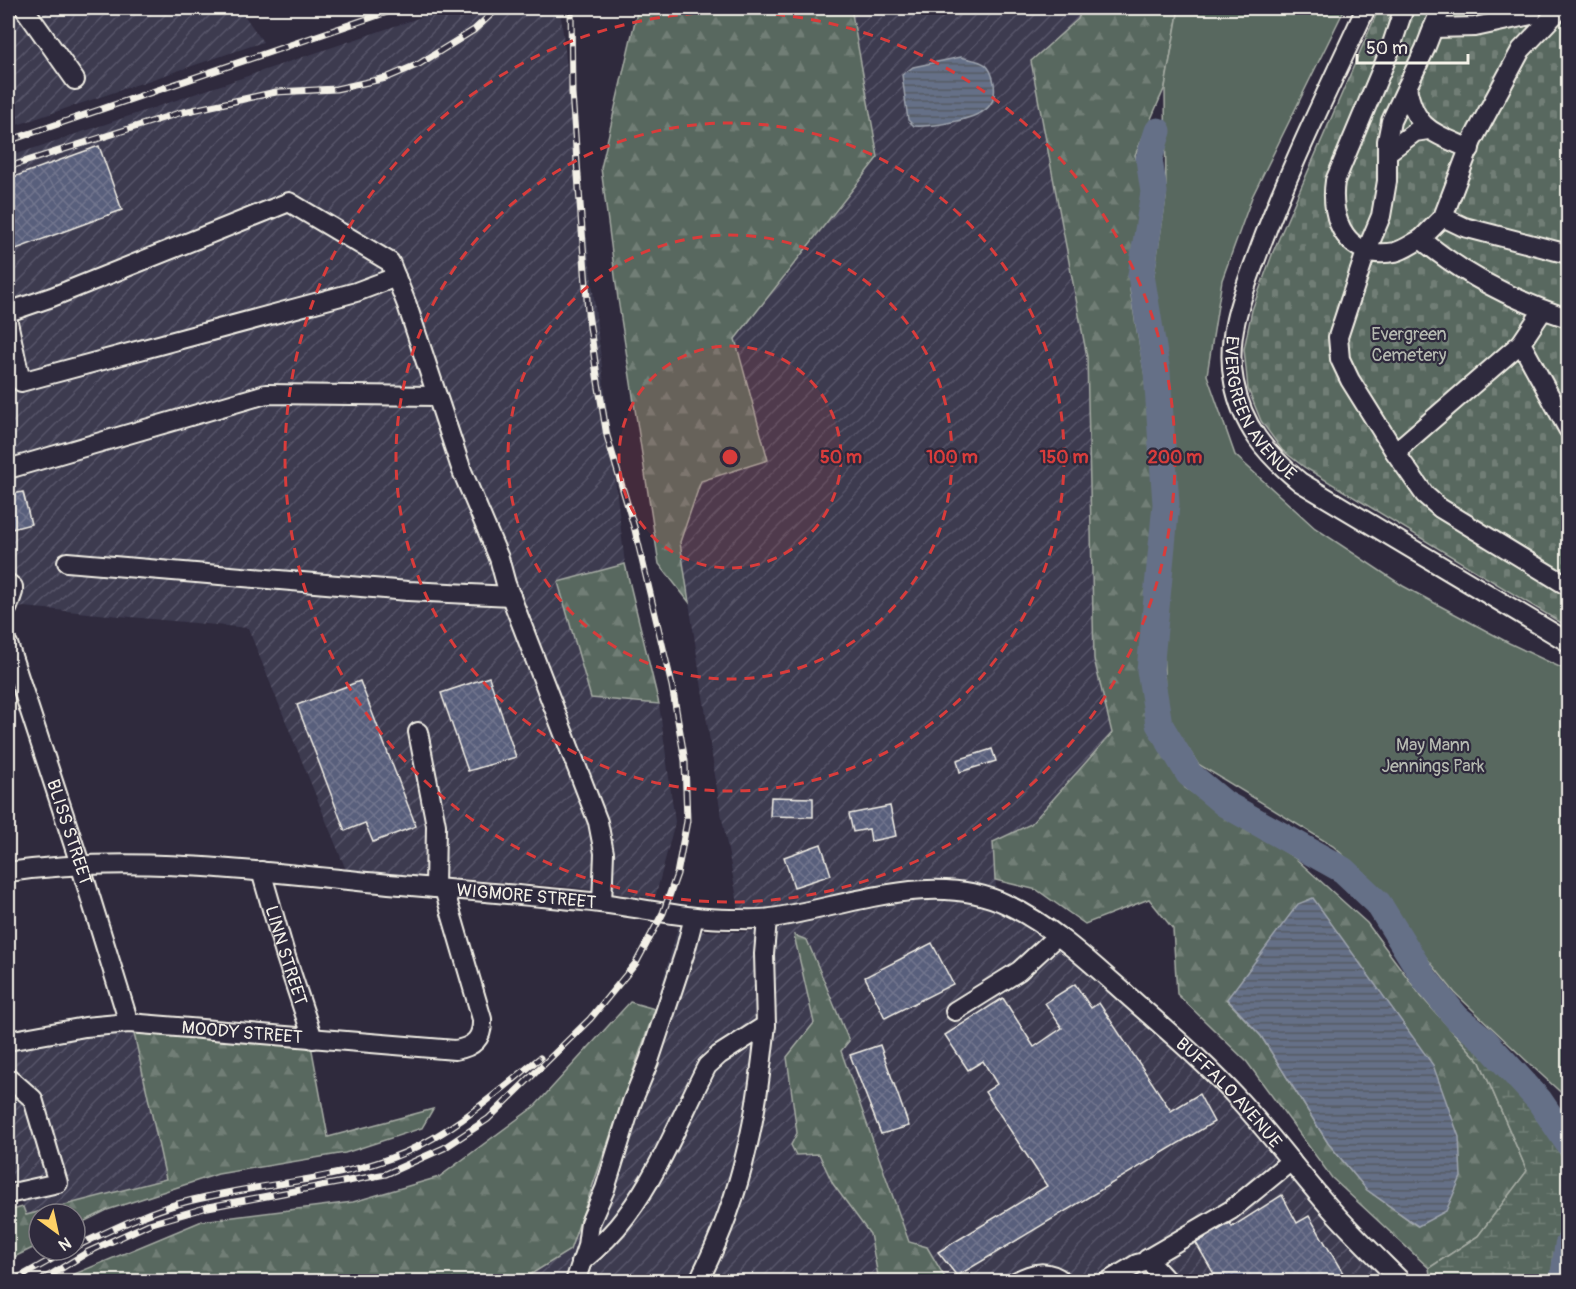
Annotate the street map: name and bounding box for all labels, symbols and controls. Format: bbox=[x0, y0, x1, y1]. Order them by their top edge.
scale bar bbox=[1357, 27, 1468, 65]
text: 50 m bbox=[1366, 37, 1408, 60]
park label: Evergreen Cemetery bbox=[1371, 323, 1447, 367]
street label: EVERGREEN AVENUE bbox=[1219, 335, 1301, 486]
text: 50 m bbox=[820, 446, 862, 469]
text: 100 m bbox=[926, 446, 978, 469]
text: 150 m bbox=[1040, 446, 1089, 469]
text: 200 m bbox=[1148, 446, 1202, 469]
centre of rings bbox=[720, 447, 740, 467]
park label: May Mann Jennings Park bbox=[1381, 734, 1485, 778]
street label: BLISS STREET bbox=[41, 776, 97, 888]
street label: WIGMORE STREET bbox=[455, 879, 597, 914]
street label: LINN STREET bbox=[260, 903, 312, 1008]
street label: MOODY STREET bbox=[181, 1016, 303, 1049]
street label: BUFFALO AVENUE bbox=[1171, 1033, 1286, 1153]
north arrow bbox=[27, 1202, 87, 1262]
text: N bbox=[54, 1232, 75, 1255]

